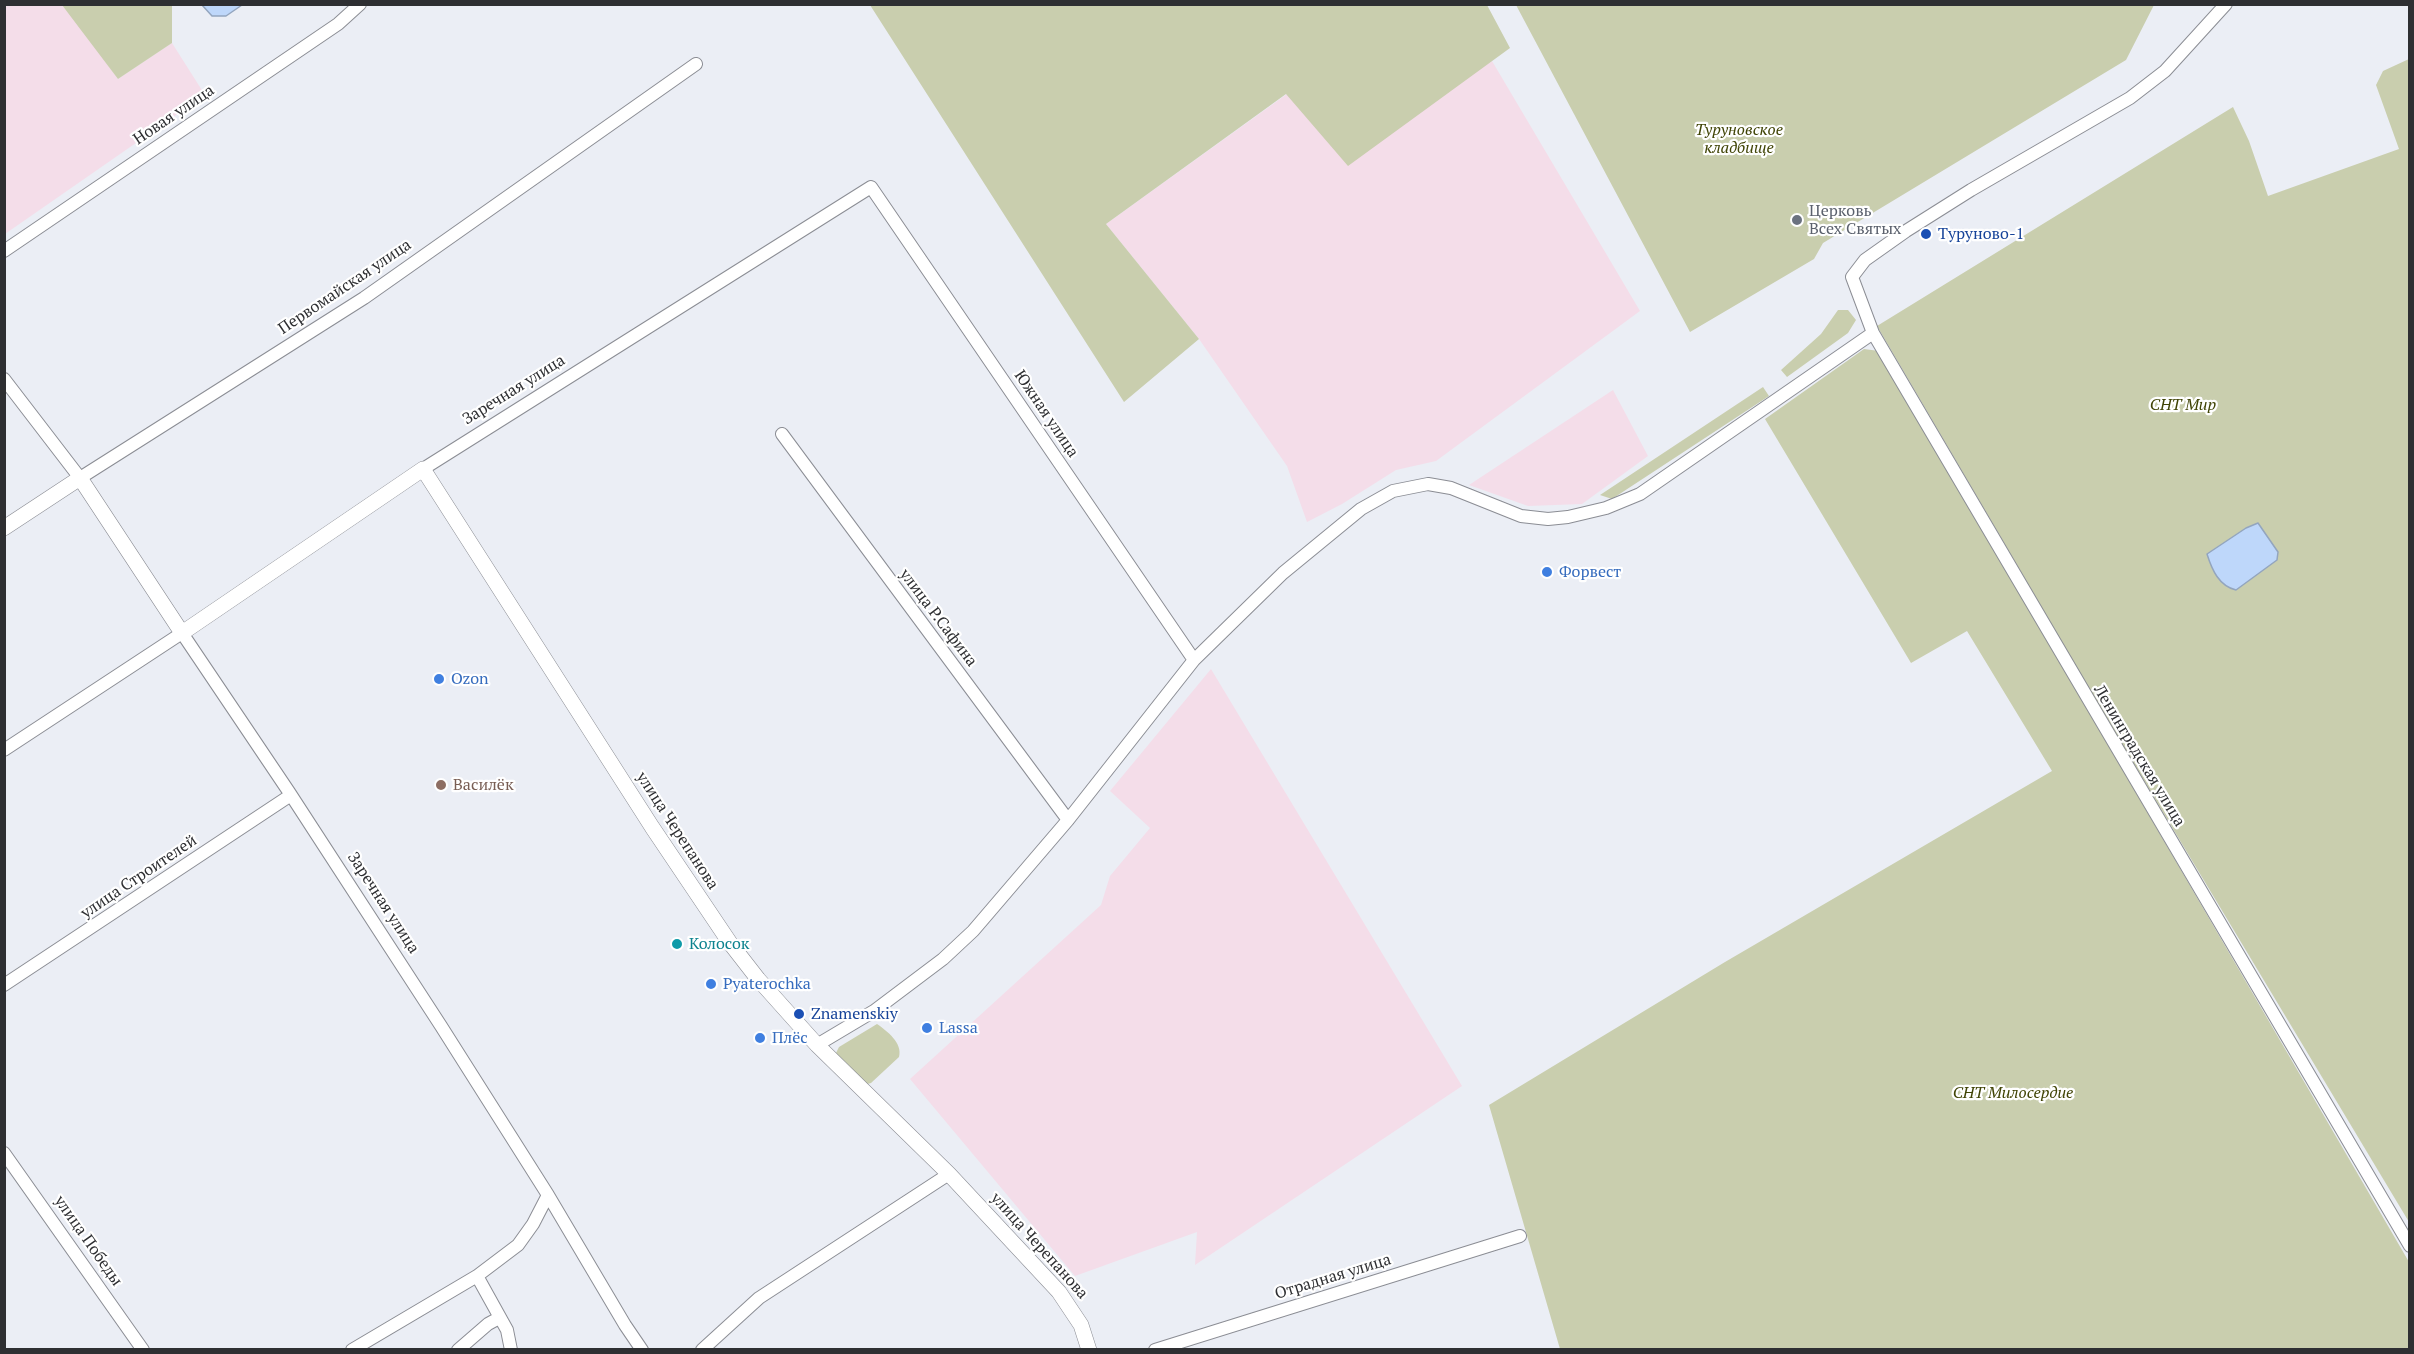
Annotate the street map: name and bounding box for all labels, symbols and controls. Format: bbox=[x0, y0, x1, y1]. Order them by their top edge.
street label: Новая улица bbox=[130, 81, 218, 149]
park label: Туруновское кладбище bbox=[1695, 120, 1783, 158]
place label: Церковь Всех Святых bbox=[1809, 201, 1901, 239]
marker: Церковь Всех Святых bbox=[1790, 213, 1804, 227]
place label: Туруново-1 bbox=[1938, 224, 2024, 244]
marker: Туруново-1 bbox=[1919, 227, 1933, 241]
street label: Первомайская улица bbox=[275, 235, 415, 339]
street label: Заречная улица bbox=[459, 351, 569, 429]
street label: Южная улица bbox=[1010, 367, 1082, 461]
park label: СНТ Мир bbox=[2150, 395, 2216, 415]
place label: Форвест bbox=[1559, 562, 1621, 582]
street label: улица Р.Сафина bbox=[895, 565, 981, 671]
marker: Форвест bbox=[1540, 565, 1554, 579]
place label: Ozon bbox=[451, 669, 489, 689]
marker: Ozon bbox=[432, 672, 446, 686]
street label: Ленинградская улица bbox=[2089, 682, 2189, 830]
street label: улица Черепанова bbox=[632, 769, 722, 893]
place label: Василёк bbox=[453, 775, 514, 795]
marker: Василёк bbox=[434, 778, 448, 792]
street label: улица Строителей bbox=[77, 831, 201, 923]
street label: Заречная улица bbox=[343, 849, 423, 957]
place label: Колосок bbox=[689, 934, 749, 954]
marker: Колосок bbox=[670, 937, 684, 951]
place label: Pyaterochka bbox=[723, 974, 811, 994]
marker: Pyaterochka bbox=[704, 977, 718, 991]
place label: Znamenskiy bbox=[811, 1004, 898, 1024]
marker: Znamenskiy bbox=[792, 1007, 806, 1021]
place label: Lassa bbox=[939, 1018, 978, 1038]
marker: Lassa bbox=[920, 1021, 934, 1035]
place label: Плёс bbox=[772, 1028, 808, 1048]
marker: Плёс bbox=[753, 1031, 767, 1045]
park label: СНТ Милосердие bbox=[1953, 1083, 2073, 1103]
street label: улица Черепанова bbox=[986, 1189, 1092, 1303]
street label: улица Победы bbox=[50, 1192, 126, 1290]
street label: Отрадная улица bbox=[1273, 1250, 1393, 1304]

